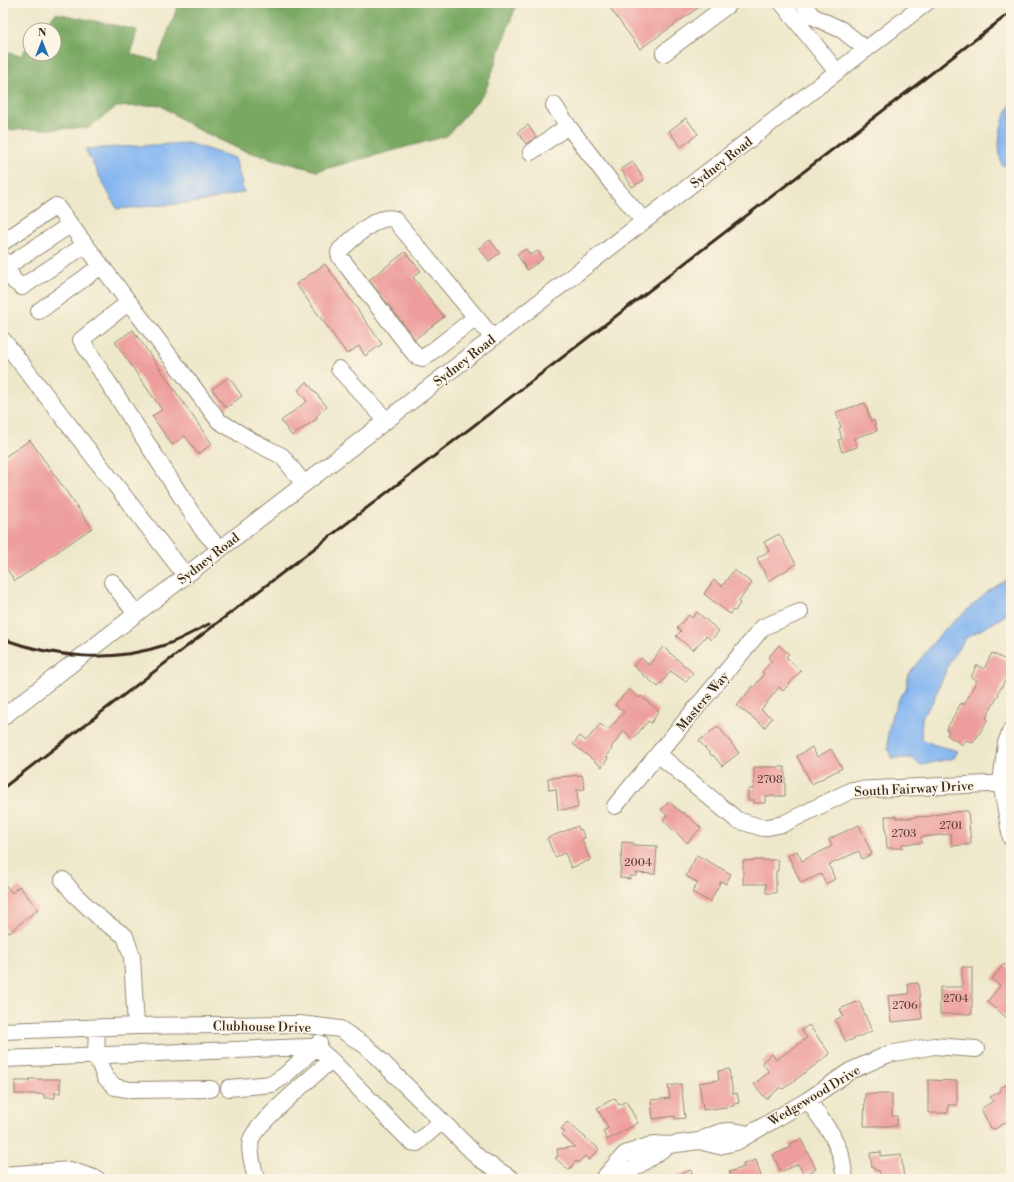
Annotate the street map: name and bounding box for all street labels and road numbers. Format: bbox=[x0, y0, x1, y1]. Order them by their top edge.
street label: Sydney Road bbox=[687, 133, 756, 192]
street label: Sydney Road bbox=[430, 331, 499, 390]
street label: Sydney Road bbox=[174, 529, 243, 588]
street label: Masters Way bbox=[673, 668, 733, 735]
street label: South Fairway Drive bbox=[854, 778, 975, 800]
street label: Clubhouse Drive bbox=[213, 1018, 312, 1036]
street label: Wedgewood Drive bbox=[765, 1062, 864, 1130]

